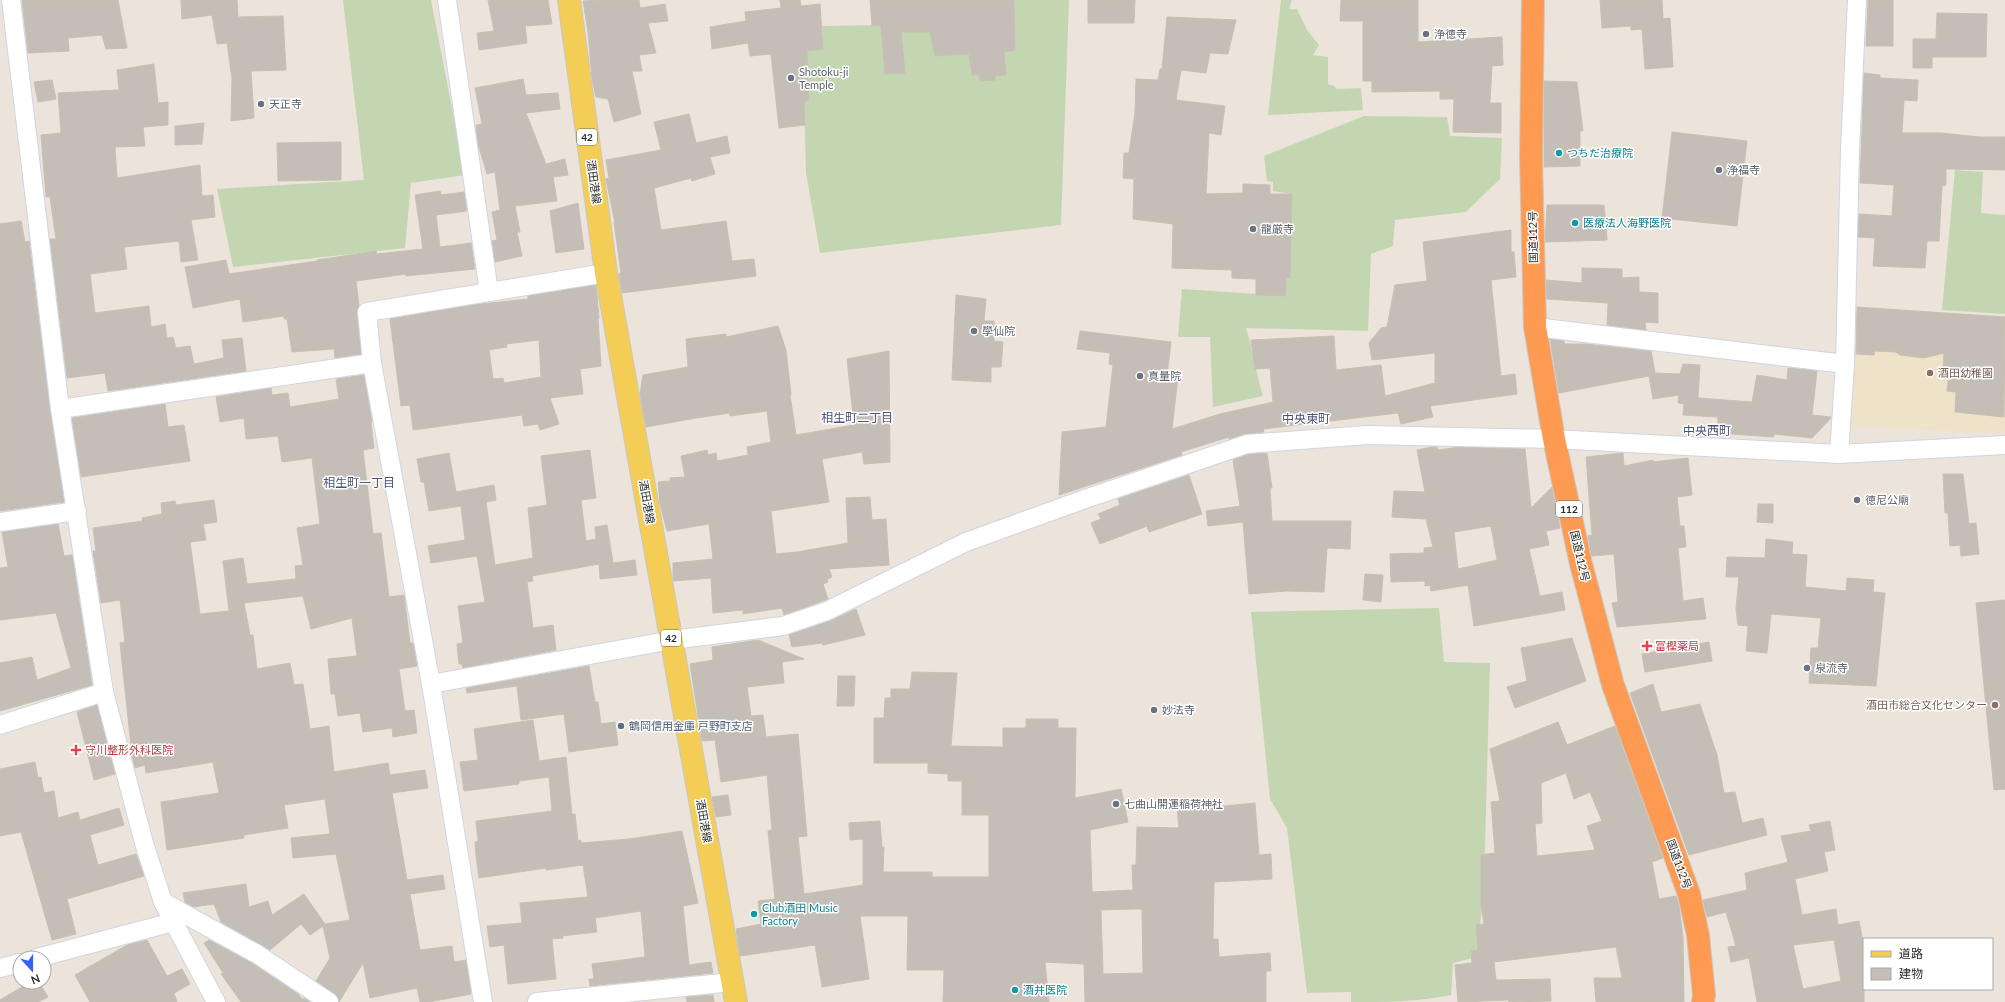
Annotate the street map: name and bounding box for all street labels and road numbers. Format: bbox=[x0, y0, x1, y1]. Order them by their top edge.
road number: 42 bbox=[577, 129, 597, 145]
street label: 酒田港線 bbox=[585, 159, 604, 205]
street label: 国道112号 bbox=[1526, 211, 1539, 263]
street label: 酒田港線 bbox=[637, 479, 658, 525]
road number: 112 bbox=[1556, 501, 1582, 517]
street label: 国道112号 bbox=[1568, 529, 1593, 583]
road number: 42 bbox=[661, 630, 681, 646]
street label: 酒田港線 bbox=[694, 798, 715, 844]
street label: 国道112号 bbox=[1664, 837, 1694, 891]

